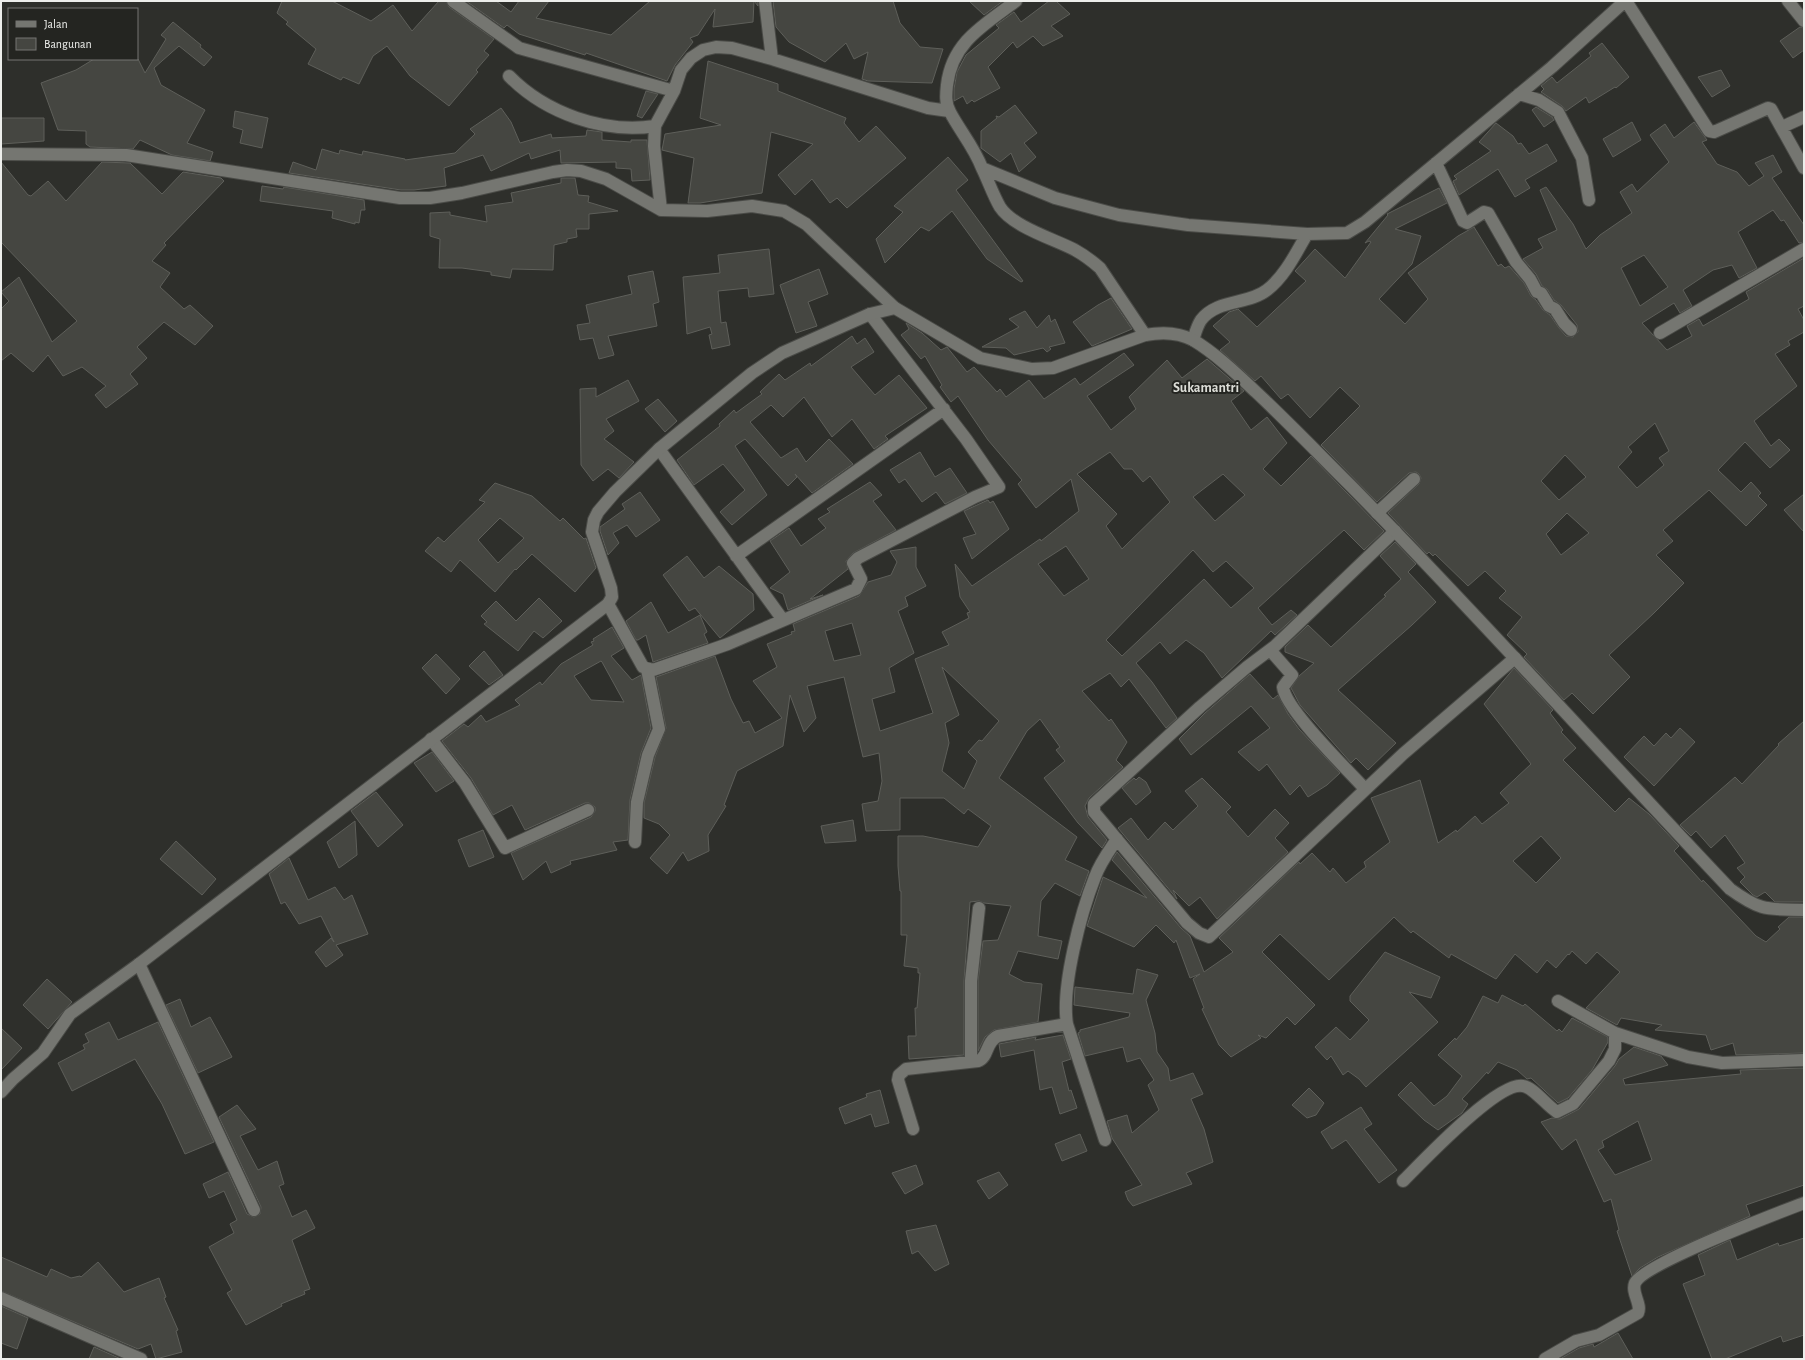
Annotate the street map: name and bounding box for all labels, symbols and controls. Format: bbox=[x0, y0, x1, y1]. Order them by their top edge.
legend bbox=[8, 8, 138, 60]
text: Jalan bbox=[44, 18, 68, 30]
text: Bangunan bbox=[44, 38, 92, 50]
district label: Sukamantri bbox=[1173, 381, 1239, 395]

